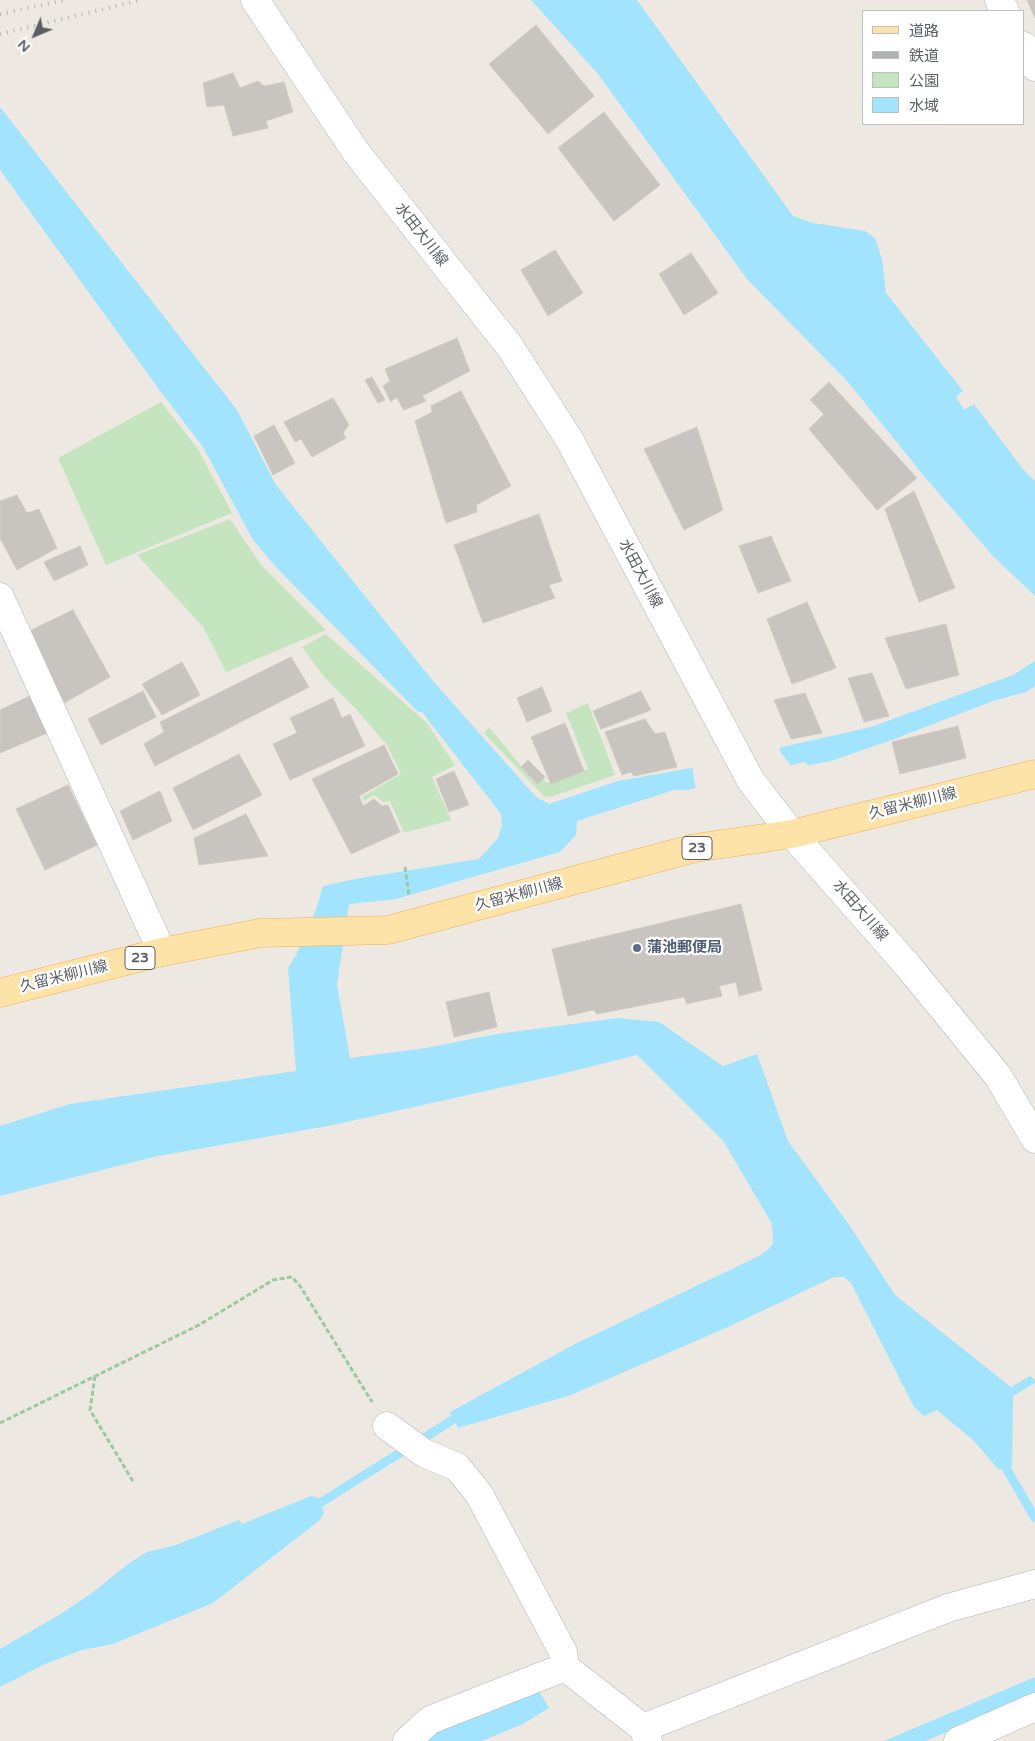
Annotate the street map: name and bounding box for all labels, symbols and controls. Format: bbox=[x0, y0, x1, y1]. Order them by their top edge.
north arrow bbox=[10, 10, 60, 60]
legend bbox=[862, 10, 1025, 125]
text: 道路 bbox=[909, 22, 939, 40]
text: N bbox=[14, 36, 34, 56]
text: 鉄道 bbox=[909, 47, 939, 65]
text: 公園 bbox=[909, 72, 939, 90]
text: 水域 bbox=[909, 97, 939, 115]
street label: 水田大川線 bbox=[391, 200, 451, 270]
street label: 水田大川線 bbox=[614, 537, 666, 611]
street label: 久留米柳川線 bbox=[867, 784, 959, 824]
road number: 23 bbox=[682, 836, 712, 860]
street label: 久留米柳川線 bbox=[473, 875, 565, 915]
street label: 水田大川線 bbox=[829, 877, 891, 945]
place label: 蒲池郵便局 bbox=[647, 939, 722, 957]
marker: 蒲池郵便局 bbox=[631, 942, 643, 954]
road number: 23 bbox=[125, 946, 155, 970]
street label: 久留米柳川線 bbox=[18, 957, 110, 997]

